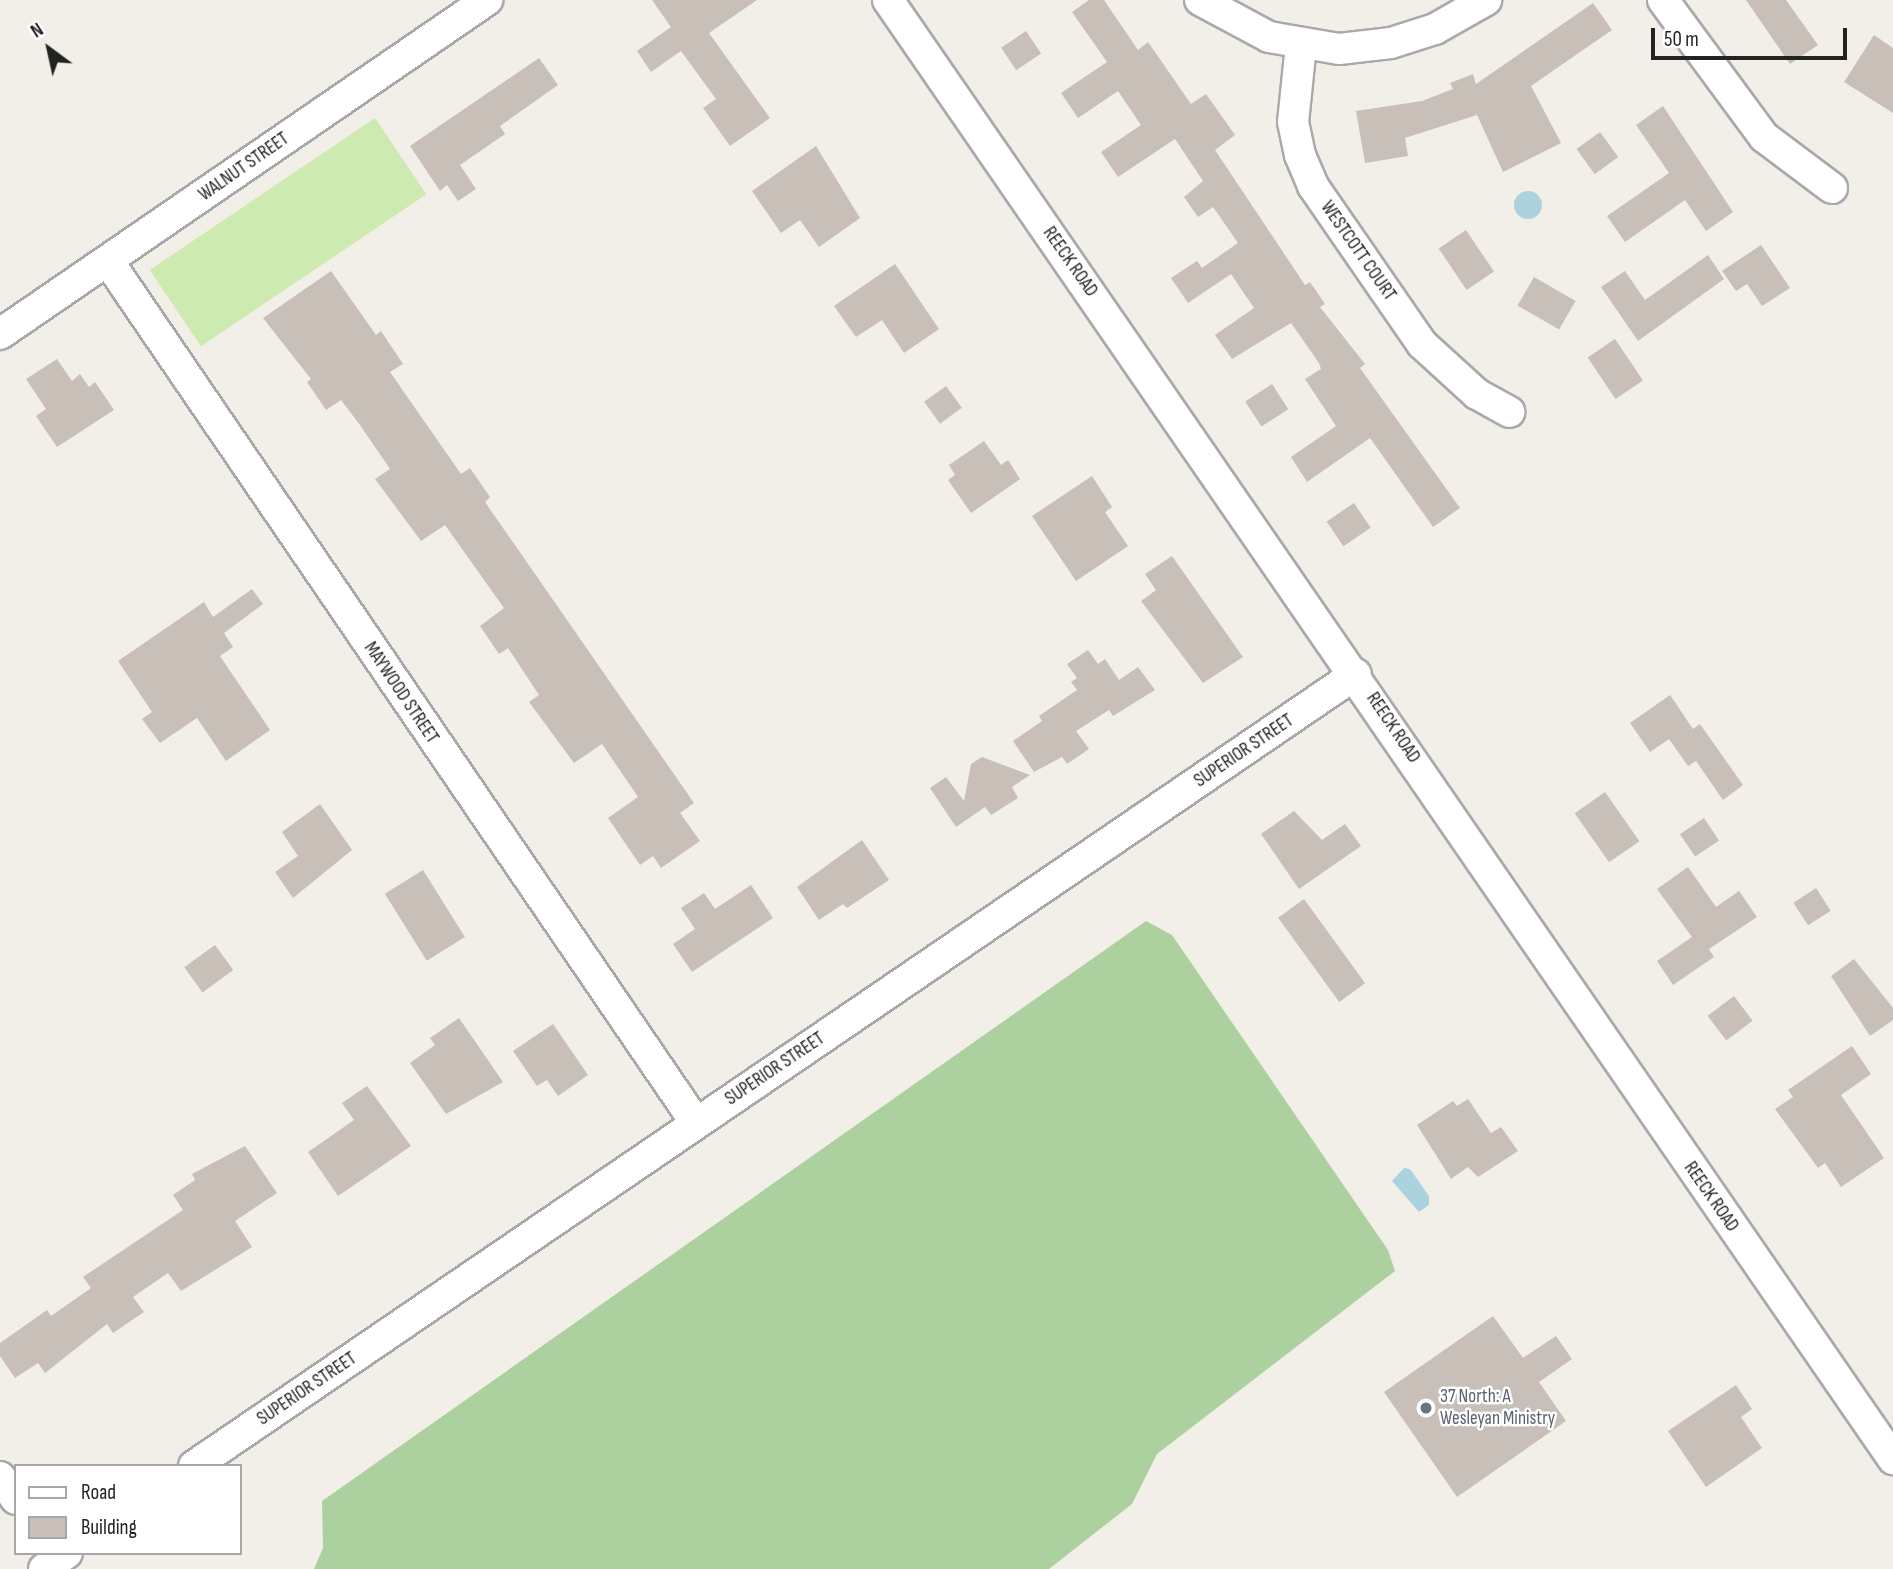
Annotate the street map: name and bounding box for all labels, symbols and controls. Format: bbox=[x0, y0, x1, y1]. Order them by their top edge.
north arrow bbox=[14, 14, 84, 84]
scale bar bbox=[1655, 14, 1851, 58]
text: N bbox=[27, 19, 48, 43]
text: 50 m bbox=[1664, 27, 1699, 52]
street label: WALNUT STREET bbox=[195, 128, 293, 206]
street label: WESTCOTT COURT bbox=[1315, 197, 1401, 305]
street label: REECK ROAD bbox=[1038, 223, 1102, 301]
street label: MAYWOOD STREET bbox=[359, 638, 443, 748]
street label: REECK ROAD bbox=[1361, 688, 1425, 768]
street label: SUPERIOR STREET bbox=[1190, 709, 1298, 793]
street label: SUPERIOR STREET bbox=[721, 1027, 829, 1111]
street label: REECK ROAD bbox=[1679, 1158, 1743, 1236]
street label: SUPERIOR STREET bbox=[253, 1347, 361, 1431]
place label: 37 North: A Wesleyan Ministry bbox=[1440, 1386, 1555, 1430]
marker: 37 North: A Wesleyan Ministry bbox=[1418, 1400, 1434, 1416]
legend bbox=[14, 1464, 242, 1555]
text: Road bbox=[81, 1480, 116, 1505]
text: Building bbox=[81, 1515, 137, 1540]

